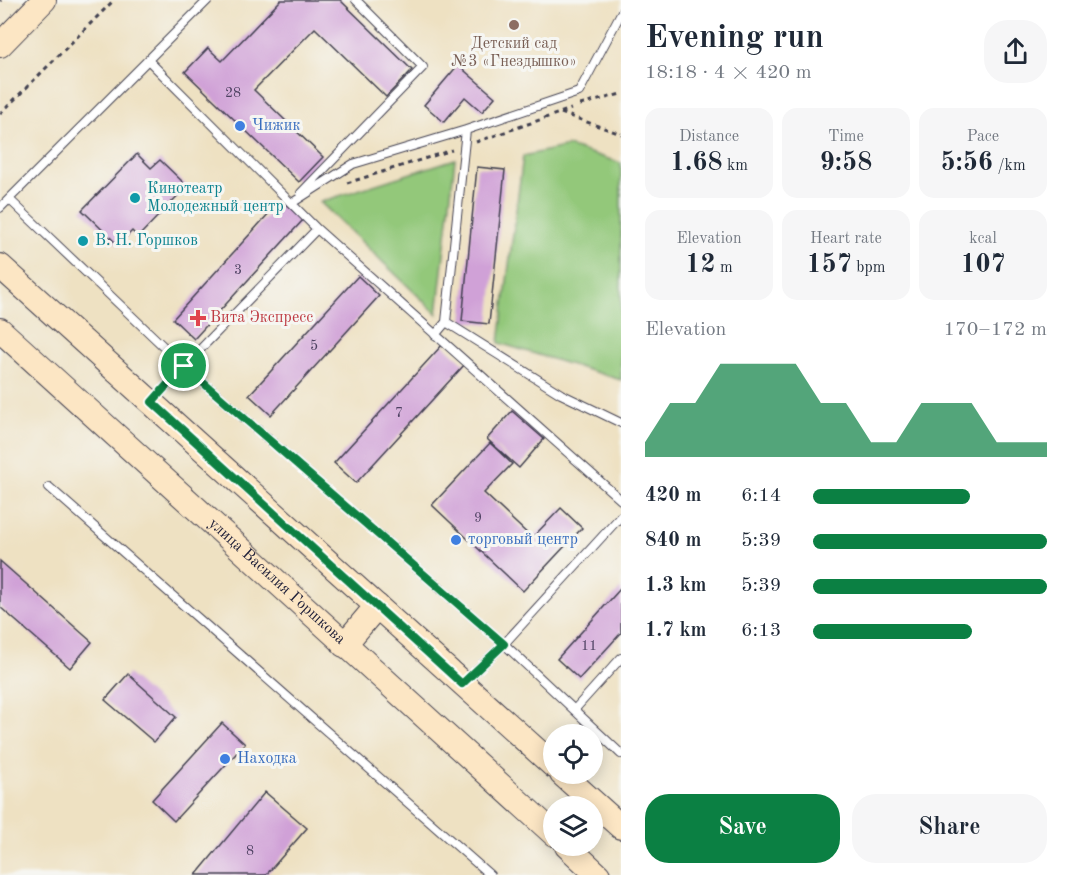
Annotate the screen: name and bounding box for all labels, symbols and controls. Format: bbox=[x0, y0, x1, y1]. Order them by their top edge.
marker: Детский сад №3 «Гнездышко» bbox=[507, 18, 521, 32]
button: share bbox=[984, 20, 1047, 83]
text: Evening run bbox=[645, 22, 824, 55]
place label: Детский сад №3 «Гнездышко» bbox=[451, 36, 577, 70]
text: 18:18 · 4 × 420 m bbox=[645, 63, 812, 83]
house number: 28 bbox=[225, 86, 241, 100]
place label: Чижик bbox=[252, 118, 300, 134]
marker: Чижик bbox=[233, 119, 247, 133]
text: Distance bbox=[679, 129, 739, 145]
text: Time bbox=[828, 129, 864, 145]
text: Pace bbox=[967, 129, 999, 145]
text: 1.68 bbox=[670, 150, 723, 176]
text: 9:58 bbox=[820, 150, 872, 176]
text: 5:56 bbox=[940, 150, 993, 176]
text: km bbox=[723, 158, 748, 174]
text: /km bbox=[993, 158, 1026, 174]
place label: Кинотеатр Молодежный центр bbox=[147, 181, 284, 215]
marker: Кинотеатр Молодежный центр bbox=[128, 191, 142, 205]
text: Elevation bbox=[676, 231, 742, 247]
text: Heart rate bbox=[810, 231, 882, 247]
text: kcal bbox=[969, 231, 997, 247]
place label: В. Н. Горшков bbox=[95, 233, 198, 249]
marker: В. Н. Горшков bbox=[76, 234, 90, 248]
text: 12 bbox=[685, 252, 715, 278]
text: 157 bbox=[807, 252, 852, 278]
text: 107 bbox=[960, 252, 1006, 278]
text: m bbox=[715, 260, 733, 276]
text: bpm bbox=[852, 260, 885, 276]
house number: 3 bbox=[234, 263, 242, 277]
place label: Вита Экспресс bbox=[210, 310, 313, 326]
marker: Вита Экспресс bbox=[191, 311, 205, 325]
text: Elevation bbox=[645, 320, 726, 340]
text: 170–172 m bbox=[944, 320, 1047, 340]
house number: 5 bbox=[310, 339, 318, 353]
pin bbox=[158, 340, 209, 391]
icon: arrive bbox=[167, 349, 200, 382]
house number: 7 bbox=[395, 406, 403, 420]
text: 420 m bbox=[645, 486, 701, 506]
text: 6:14 bbox=[741, 486, 781, 506]
house number: 9 bbox=[474, 511, 482, 525]
street label: улица Василия Горшкова bbox=[205, 516, 348, 648]
text: 840 m bbox=[645, 531, 701, 551]
text: 5:39 bbox=[741, 531, 781, 551]
place label: торговый центр bbox=[468, 532, 578, 548]
marker: торговый центр bbox=[449, 533, 463, 547]
text: 1.3 km bbox=[645, 576, 707, 596]
text: 5:39 bbox=[741, 576, 781, 596]
text: 1.7 km bbox=[645, 621, 707, 641]
text: 6:13 bbox=[741, 621, 781, 641]
house number: 11 bbox=[581, 639, 597, 653]
map controls bbox=[543, 724, 603, 856]
button: locate bbox=[543, 724, 603, 784]
place label: Находка bbox=[237, 751, 297, 767]
marker: Находка bbox=[218, 752, 232, 766]
button: Save bbox=[645, 794, 840, 863]
button: Share bbox=[852, 794, 1047, 863]
button: layers bbox=[543, 796, 603, 856]
house number: 8 bbox=[246, 844, 254, 858]

